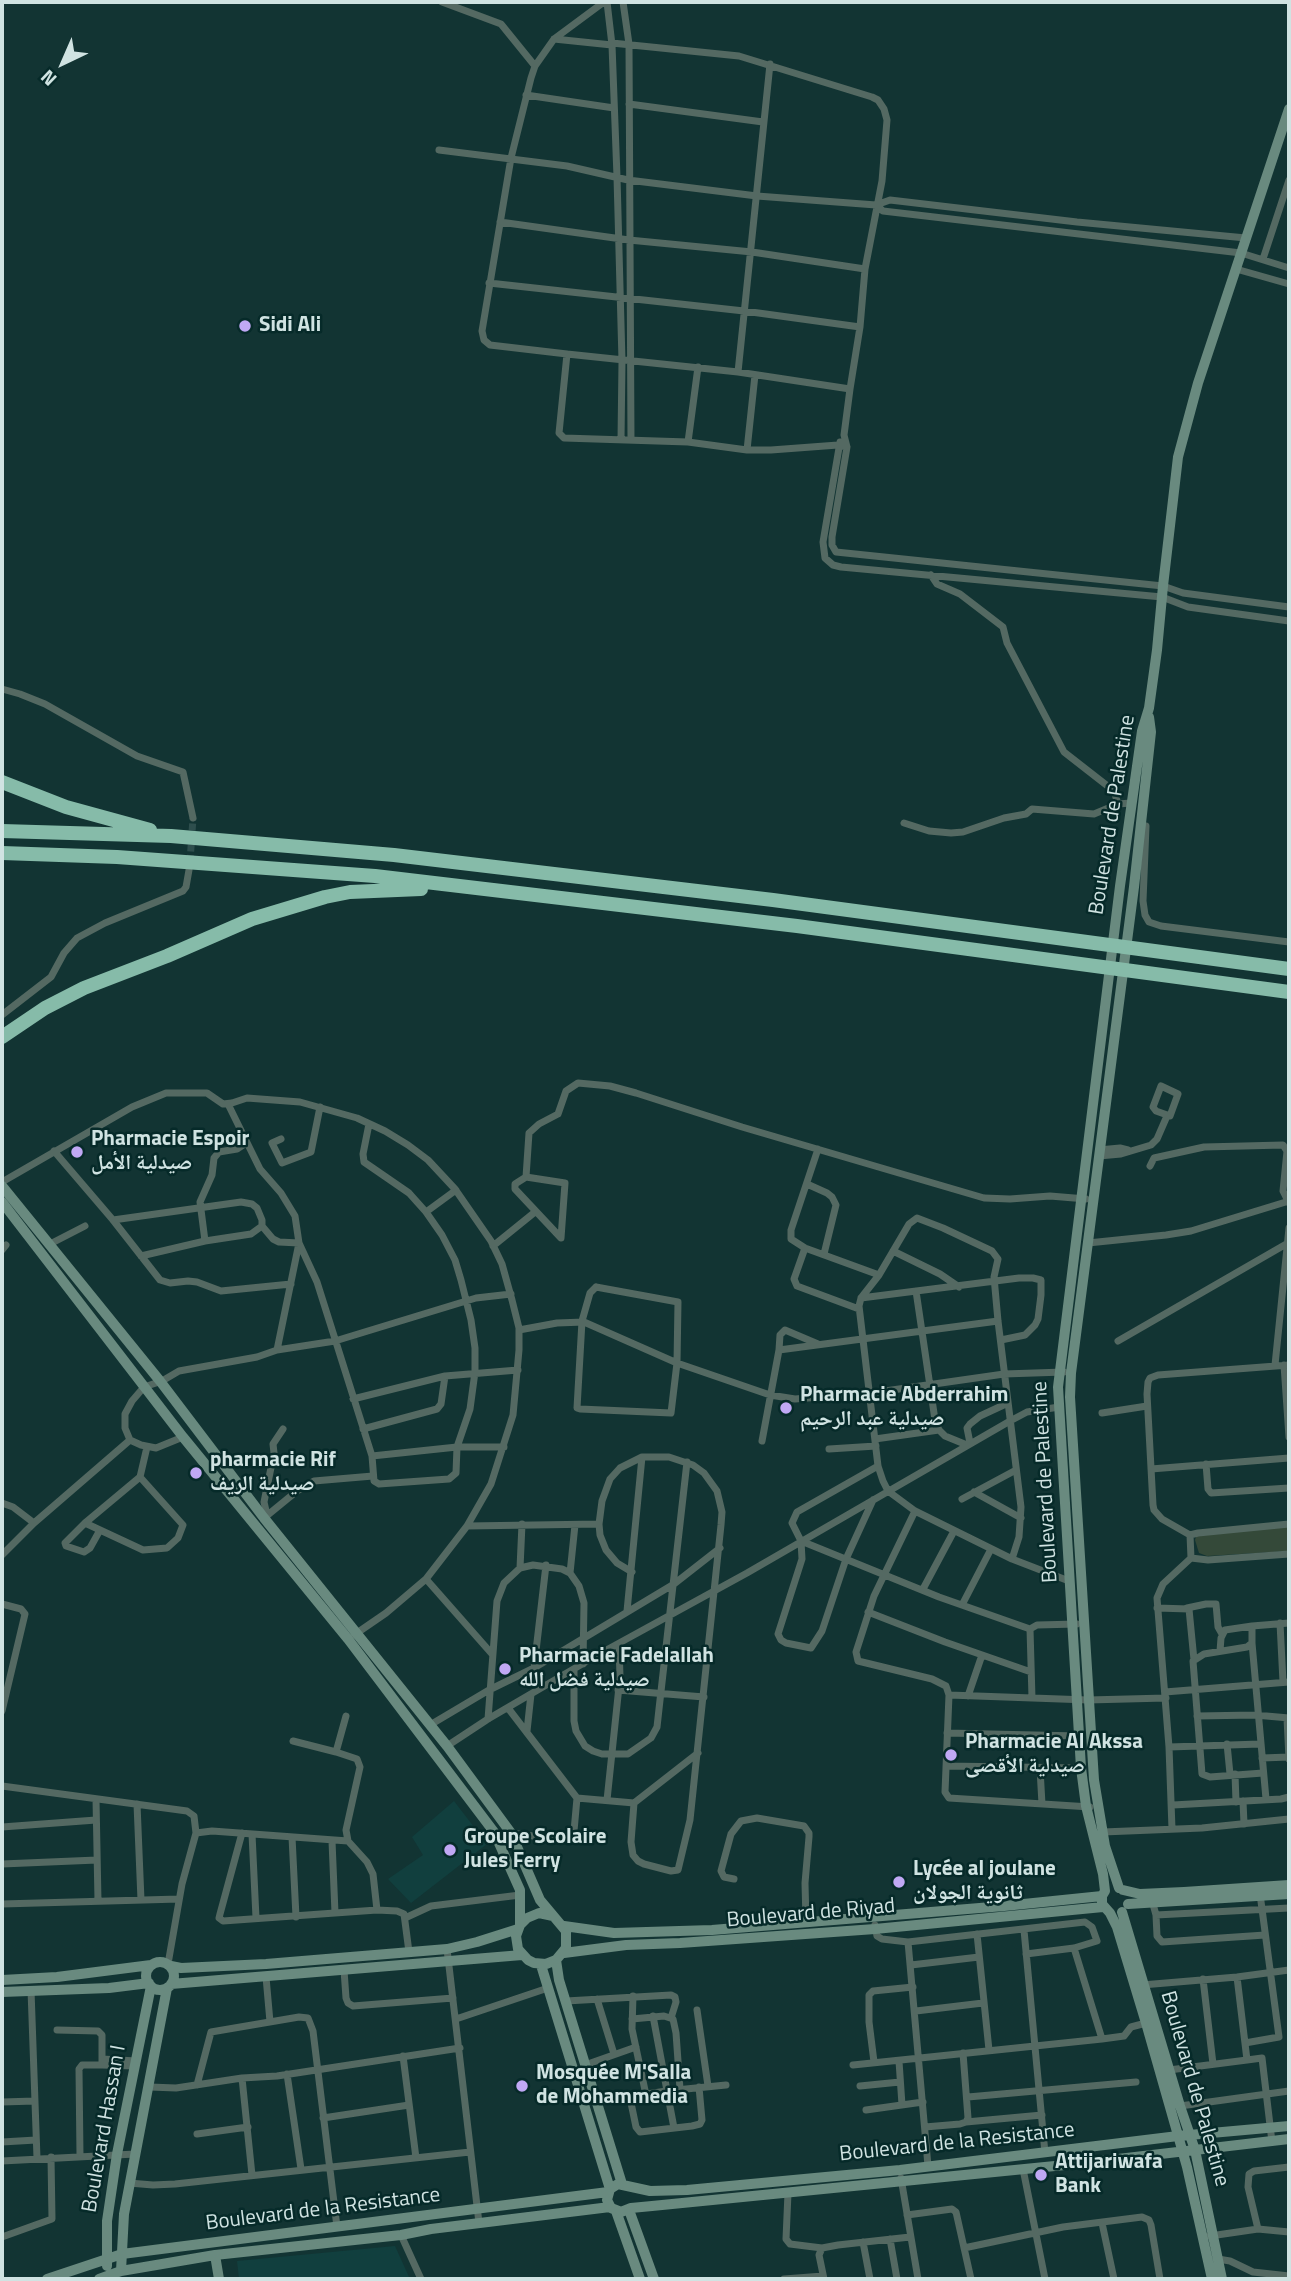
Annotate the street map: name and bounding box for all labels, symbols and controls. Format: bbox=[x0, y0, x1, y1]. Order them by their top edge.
north arrow bbox=[28, 28, 98, 98]
text: N bbox=[33, 63, 63, 93]
place label: Sidi Ali bbox=[259, 313, 321, 339]
marker: Sidi Ali bbox=[237, 318, 253, 334]
street label: Boulevard de Palestine bbox=[1085, 713, 1141, 917]
place label: Pharmacie Espoir صيدلية الأمل bbox=[91, 1127, 249, 1177]
marker: Pharmacie Espoir صيدلية الأمل bbox=[69, 1144, 85, 1160]
street label: Boulevard de Palestine bbox=[1028, 1381, 1064, 1583]
place label: Pharmacie Abderrahim صيدلية عبد الرحيم bbox=[800, 1383, 1008, 1433]
marker: Pharmacie Abderrahim صيدلية عبد الرحيم bbox=[778, 1400, 794, 1416]
place label: pharmacie Rif صيدلية الريف bbox=[210, 1448, 336, 1498]
marker: pharmacie Rif صيدلية الريف bbox=[188, 1465, 204, 1481]
place label: Pharmacie Fadelallah صيدلية فضل الله bbox=[519, 1644, 714, 1694]
marker: Pharmacie Fadelallah صيدلية فضل الله bbox=[497, 1661, 513, 1677]
place label: Pharmacie Al Akssa صيدلية الأقصى bbox=[965, 1730, 1143, 1780]
marker: Pharmacie Al Akssa صيدلية الأقصى bbox=[943, 1747, 959, 1763]
place label: Groupe Scolaire Jules Ferry bbox=[464, 1825, 606, 1875]
marker: Groupe Scolaire Jules Ferry bbox=[442, 1842, 458, 1858]
place label: Lycée al joulane ثانوية الجولان bbox=[913, 1857, 1056, 1907]
marker: Lycée al joulane ثانوية الجولان bbox=[891, 1874, 907, 1890]
street label: Boulevard de Riyad bbox=[726, 1894, 896, 1934]
street label: Boulevard de Palestine bbox=[1154, 1988, 1234, 2190]
street label: Boulevard Hassan I bbox=[78, 2043, 132, 2215]
place label: Mosquée M'Salla de Mohammedia bbox=[536, 2061, 691, 2111]
marker: Mosquée M'Salla de Mohammedia bbox=[514, 2078, 530, 2094]
street label: Boulevard de la Resistance bbox=[838, 2118, 1076, 2168]
place label: Attijariwafa Bank bbox=[1055, 2150, 1163, 2200]
marker: Attijariwafa Bank bbox=[1033, 2167, 1049, 2183]
street label: Boulevard de la Resistance bbox=[204, 2183, 442, 2237]

